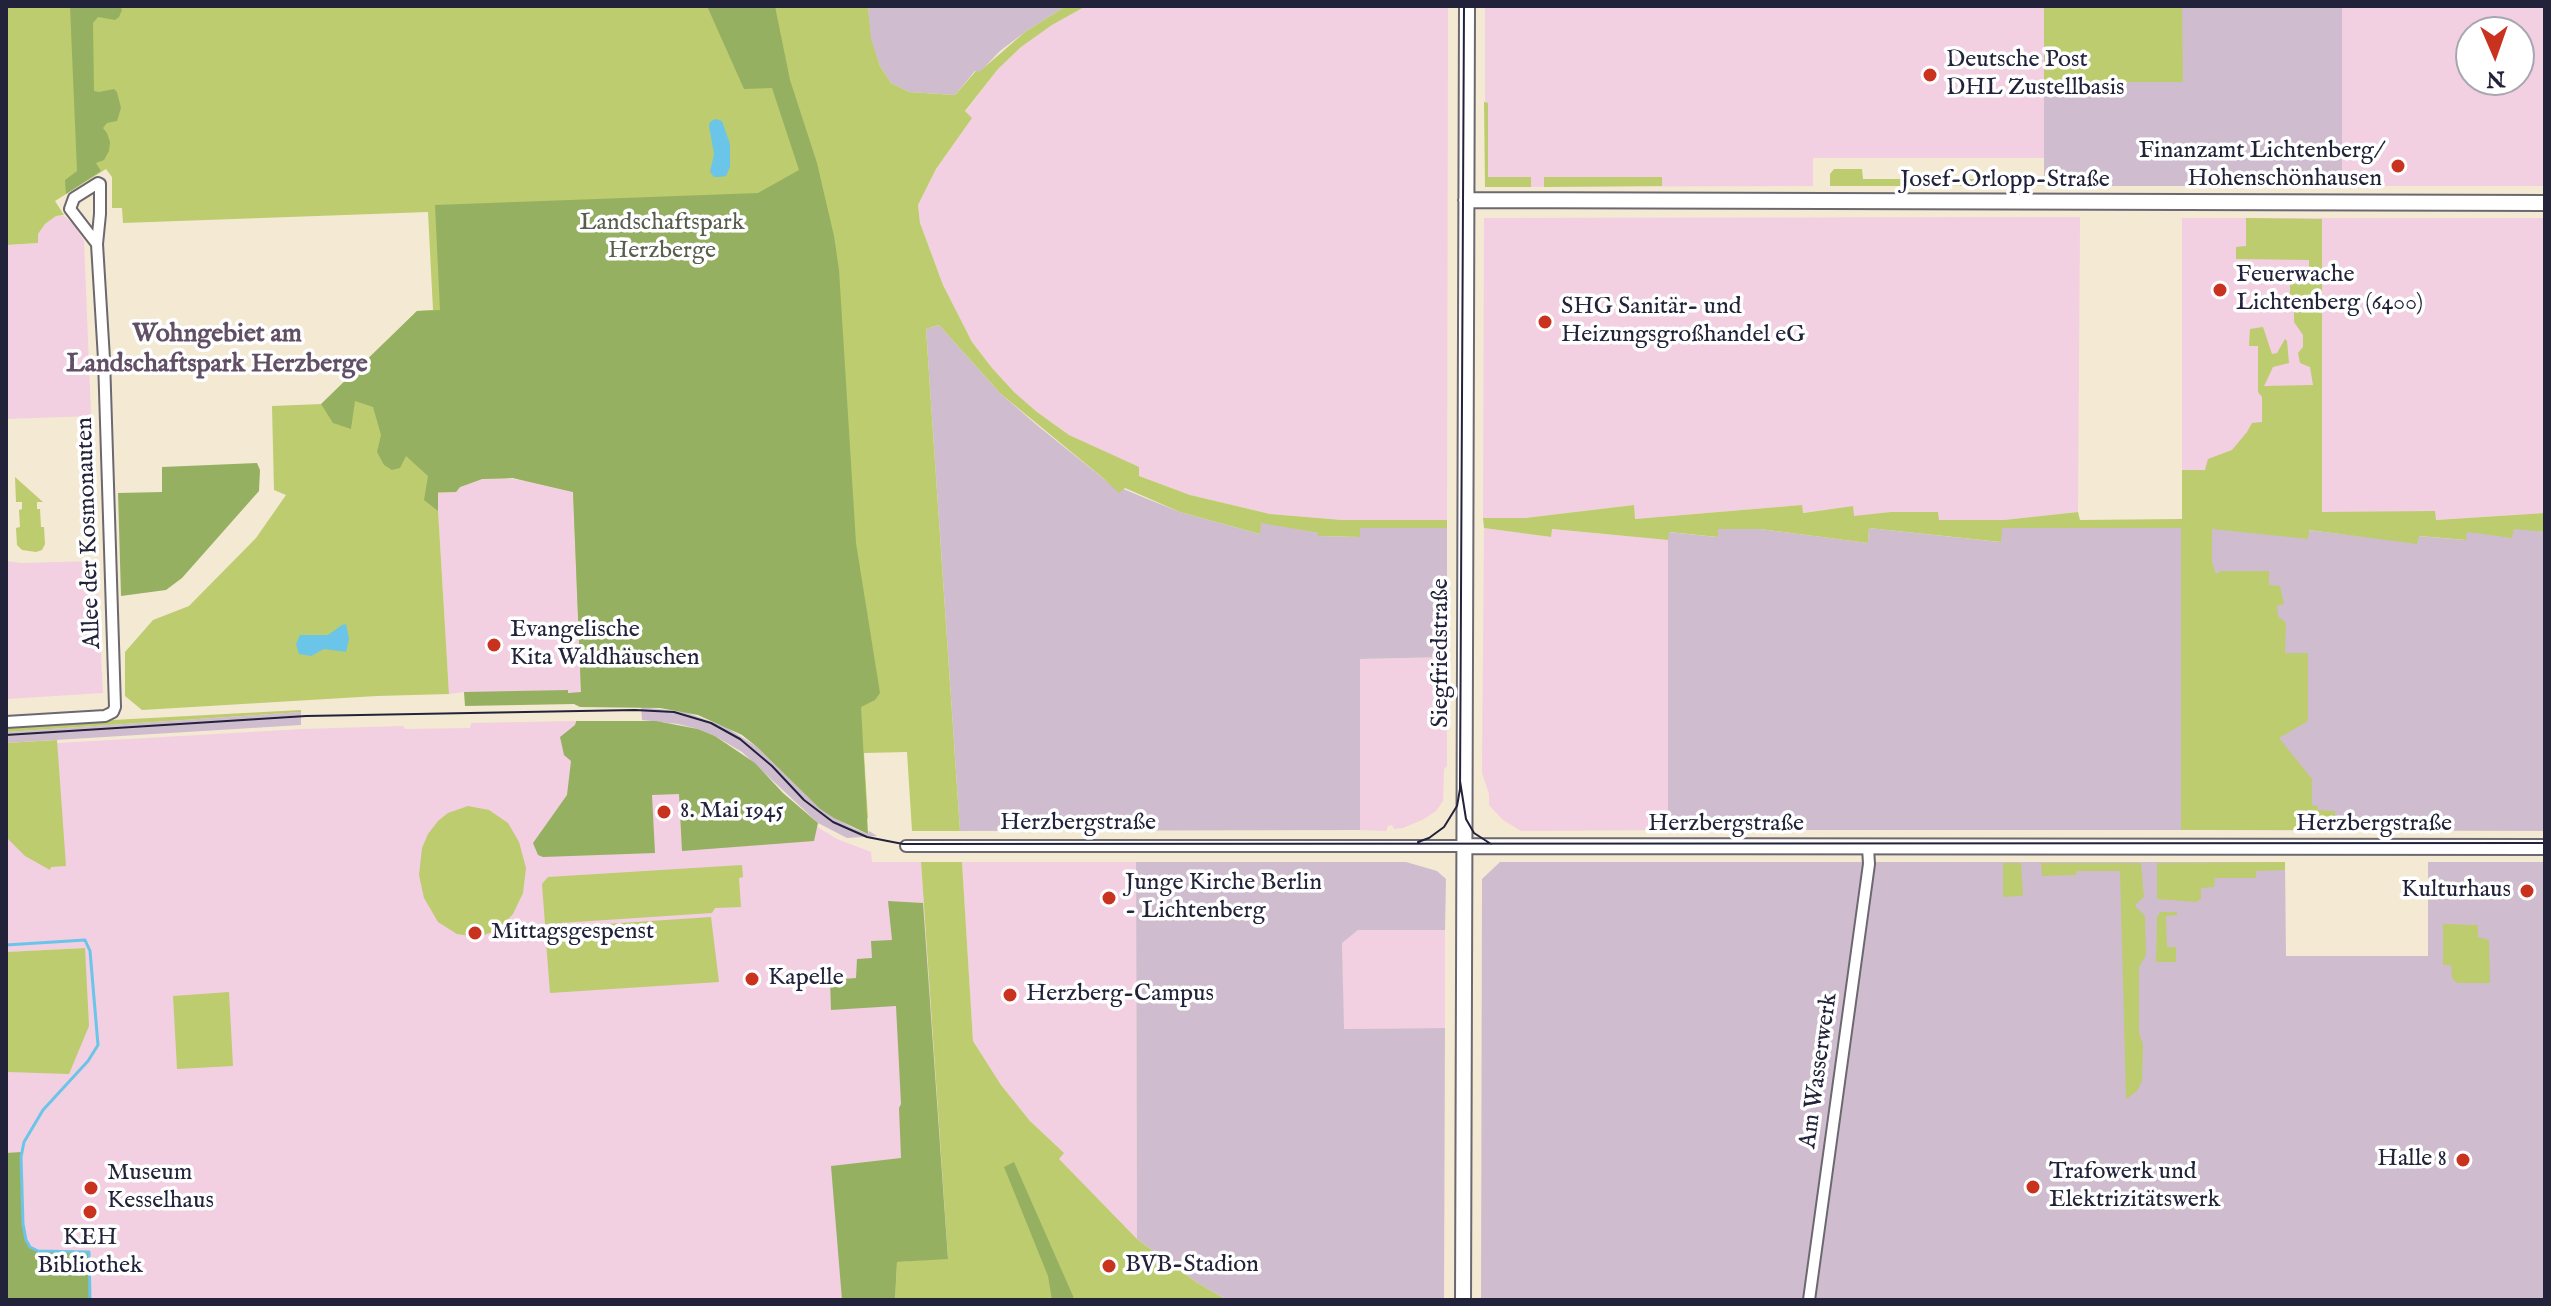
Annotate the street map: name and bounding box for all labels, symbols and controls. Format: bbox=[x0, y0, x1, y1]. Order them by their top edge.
north arrow bbox=[2455, 16, 2535, 96]
place label: Deutsche Post DHL Zustellbasis bbox=[1946, 47, 2125, 103]
text: N bbox=[2486, 64, 2506, 92]
marker: Deutsche Post DHL Zustellbasis bbox=[1921, 66, 1939, 84]
place label: Finanzamt Lichtenberg/ Hohenschönhausen bbox=[2139, 138, 2382, 194]
marker: Finanzamt Lichtenberg/ Hohenschönhausen bbox=[2389, 157, 2407, 175]
street label: Josef-Orlopp-Straße bbox=[1900, 167, 2110, 195]
park label: Landschaftspark Herzberge bbox=[579, 210, 745, 266]
place label: Feuerwache Lichtenberg (6400) bbox=[2236, 262, 2423, 318]
marker: Feuerwache Lichtenberg (6400) bbox=[2211, 281, 2229, 299]
place label: SHG Sanitär- und Heizungsgroßhandel eG bbox=[1561, 294, 1805, 350]
marker: SHG Sanitär- und Heizungsgroßhandel eG bbox=[1536, 313, 1554, 331]
district label: Wohngebiet am Landschaftspark Herzberge bbox=[66, 320, 368, 382]
street label: Allee der Kosmonauten bbox=[72, 417, 108, 649]
street label: Siegfriedstraße bbox=[1428, 578, 1456, 728]
place label: Evangelische Kita Waldhäuschen bbox=[510, 617, 699, 673]
marker: Evangelische Kita Waldhäuschen bbox=[485, 636, 503, 654]
place label: 8. Mai 1945 bbox=[680, 798, 784, 826]
marker: 8. Mai 1945 bbox=[655, 803, 673, 821]
street label: Herzbergstraße bbox=[1000, 810, 1156, 838]
street label: Herzbergstraße bbox=[1648, 811, 1804, 839]
street label: Herzbergstraße bbox=[2296, 811, 2452, 839]
place label: Junge Kirche Berlin - Lichtenberg bbox=[1125, 870, 1322, 926]
place label: Kulturhaus bbox=[2401, 877, 2511, 905]
marker: Kulturhaus bbox=[2518, 882, 2536, 900]
marker: Junge Kirche Berlin - Lichtenberg bbox=[1100, 889, 1118, 907]
place label: Mittagsgespenst bbox=[491, 919, 654, 947]
marker: Mittagsgespenst bbox=[466, 924, 484, 942]
place label: Kapelle bbox=[768, 965, 844, 993]
marker: Kapelle bbox=[743, 970, 761, 988]
place label: Herzberg-Campus bbox=[1026, 981, 1214, 1009]
marker: Herzberg-Campus bbox=[1001, 986, 1019, 1004]
street label: Am Wasserwerk bbox=[1795, 991, 1845, 1151]
place label: Halle 8 bbox=[2377, 1146, 2447, 1174]
marker: Halle 8 bbox=[2454, 1151, 2472, 1169]
place label: Trafowerk und Elektrizitätswerk bbox=[2049, 1159, 2220, 1215]
place label: Museum Kesselhaus bbox=[107, 1160, 214, 1216]
marker: Trafowerk und Elektrizitätswerk bbox=[2024, 1178, 2042, 1196]
marker: Museum Kesselhaus bbox=[82, 1179, 100, 1197]
marker: KEH Bibliothek bbox=[81, 1203, 99, 1221]
place label: KEH Bibliothek bbox=[37, 1225, 143, 1281]
place label: BVB-Stadion bbox=[1125, 1252, 1259, 1280]
marker: BVB-Stadion bbox=[1100, 1257, 1118, 1275]

